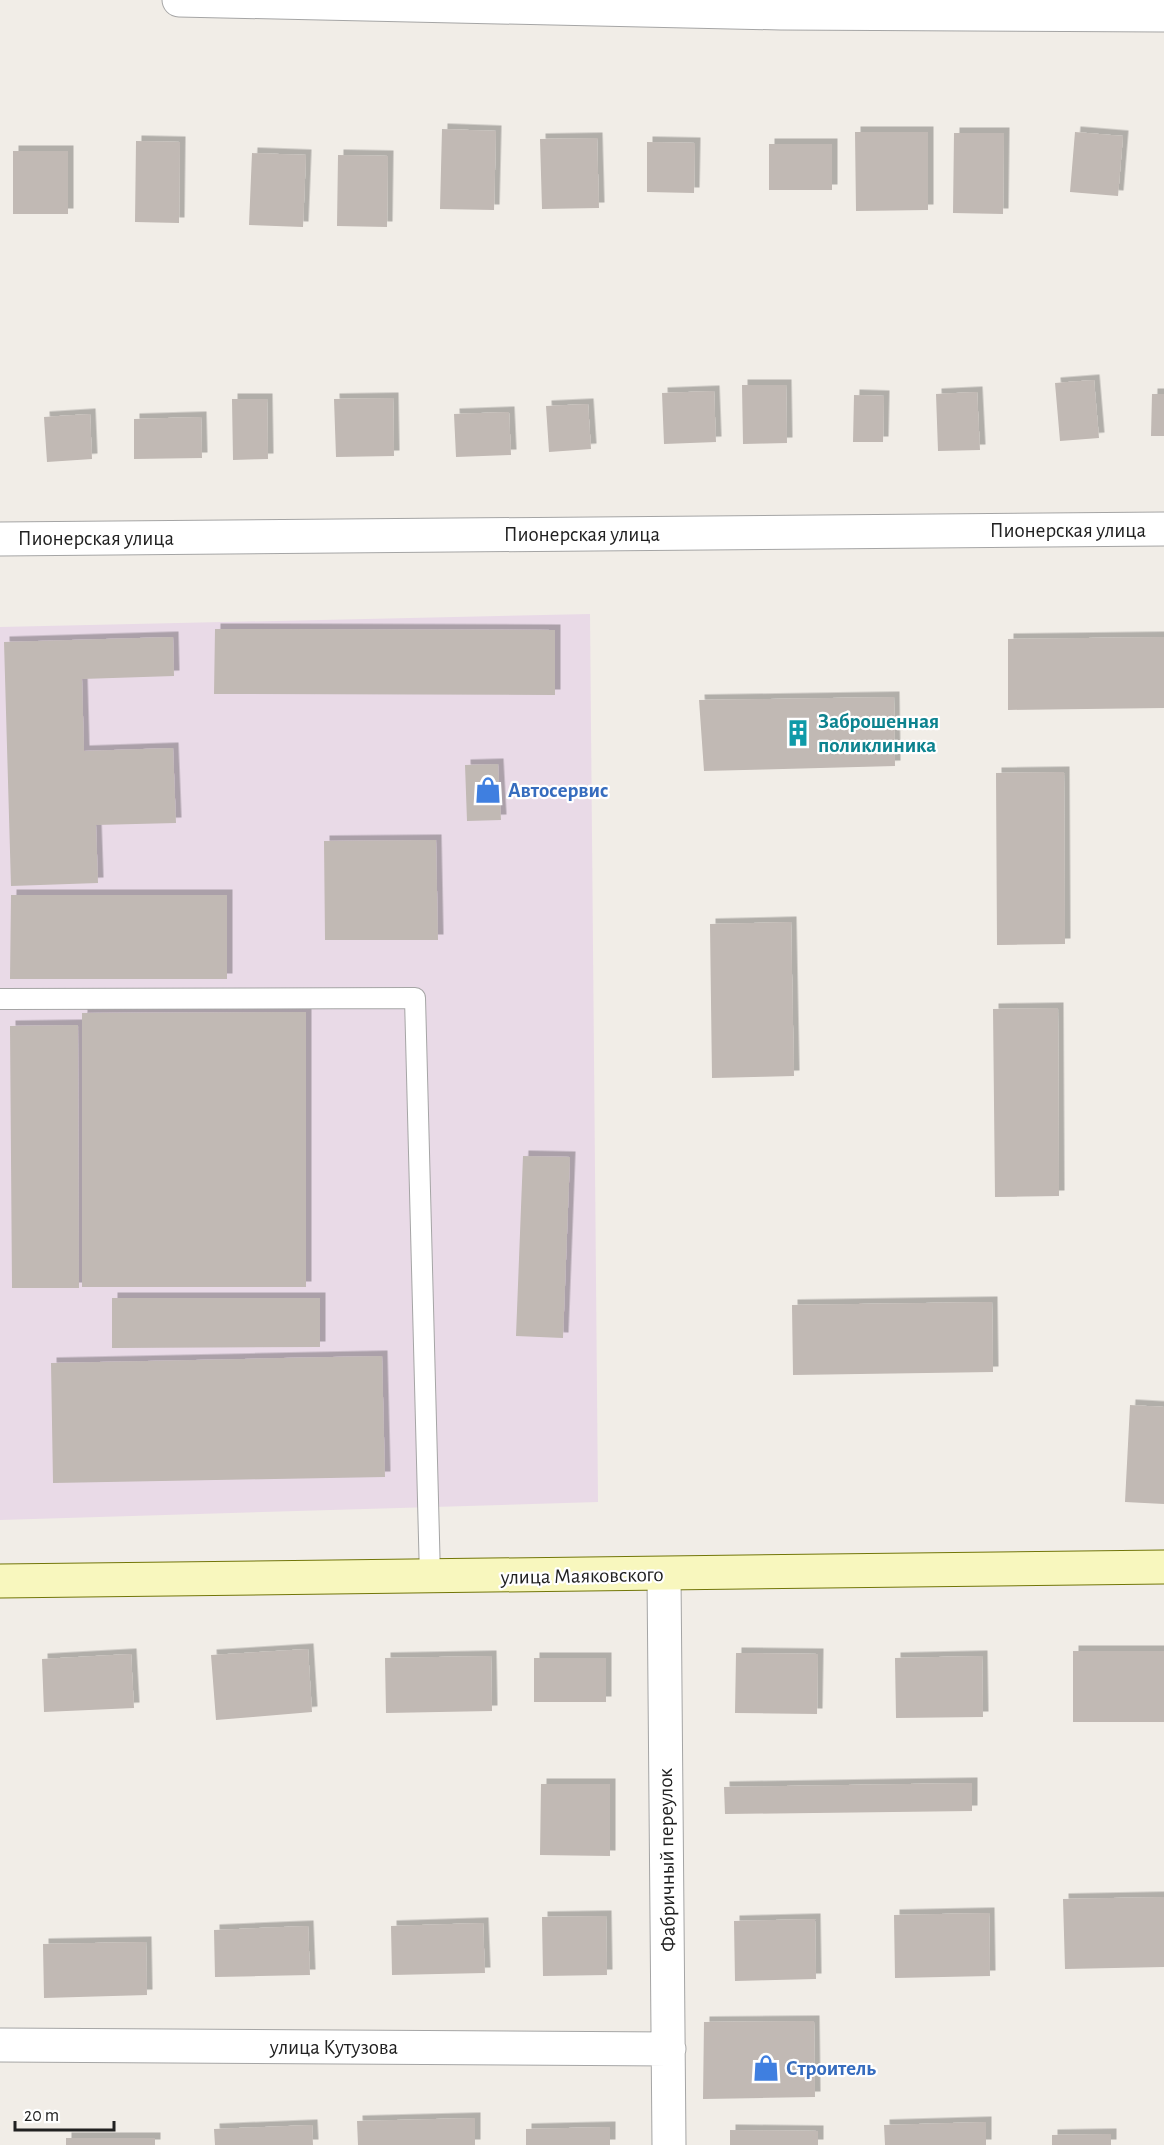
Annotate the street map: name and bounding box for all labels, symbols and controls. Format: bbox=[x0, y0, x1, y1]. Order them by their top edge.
street label: Пионерская улица bbox=[990, 520, 1147, 541]
street label: Пионерская улица bbox=[504, 524, 661, 545]
street label: Пионерская улица bbox=[18, 528, 175, 549]
place label: Заброшенная поликлиника bbox=[818, 711, 939, 756]
building icon: Заброшенная поликлиника bbox=[783, 718, 813, 748]
shop icon: Автосервис bbox=[473, 775, 503, 805]
place label: Автосервис bbox=[508, 780, 608, 801]
street label: улица Маяковского bbox=[499, 1564, 664, 1588]
street label: Фабричный переулок bbox=[655, 1768, 679, 1952]
street label: улица Кутузова bbox=[269, 2037, 399, 2058]
shop icon: Строитель bbox=[751, 2053, 781, 2083]
place label: Строитель bbox=[786, 2058, 876, 2079]
scale bar bbox=[15, 2094, 114, 2132]
text: 20 m bbox=[24, 2107, 59, 2125]

